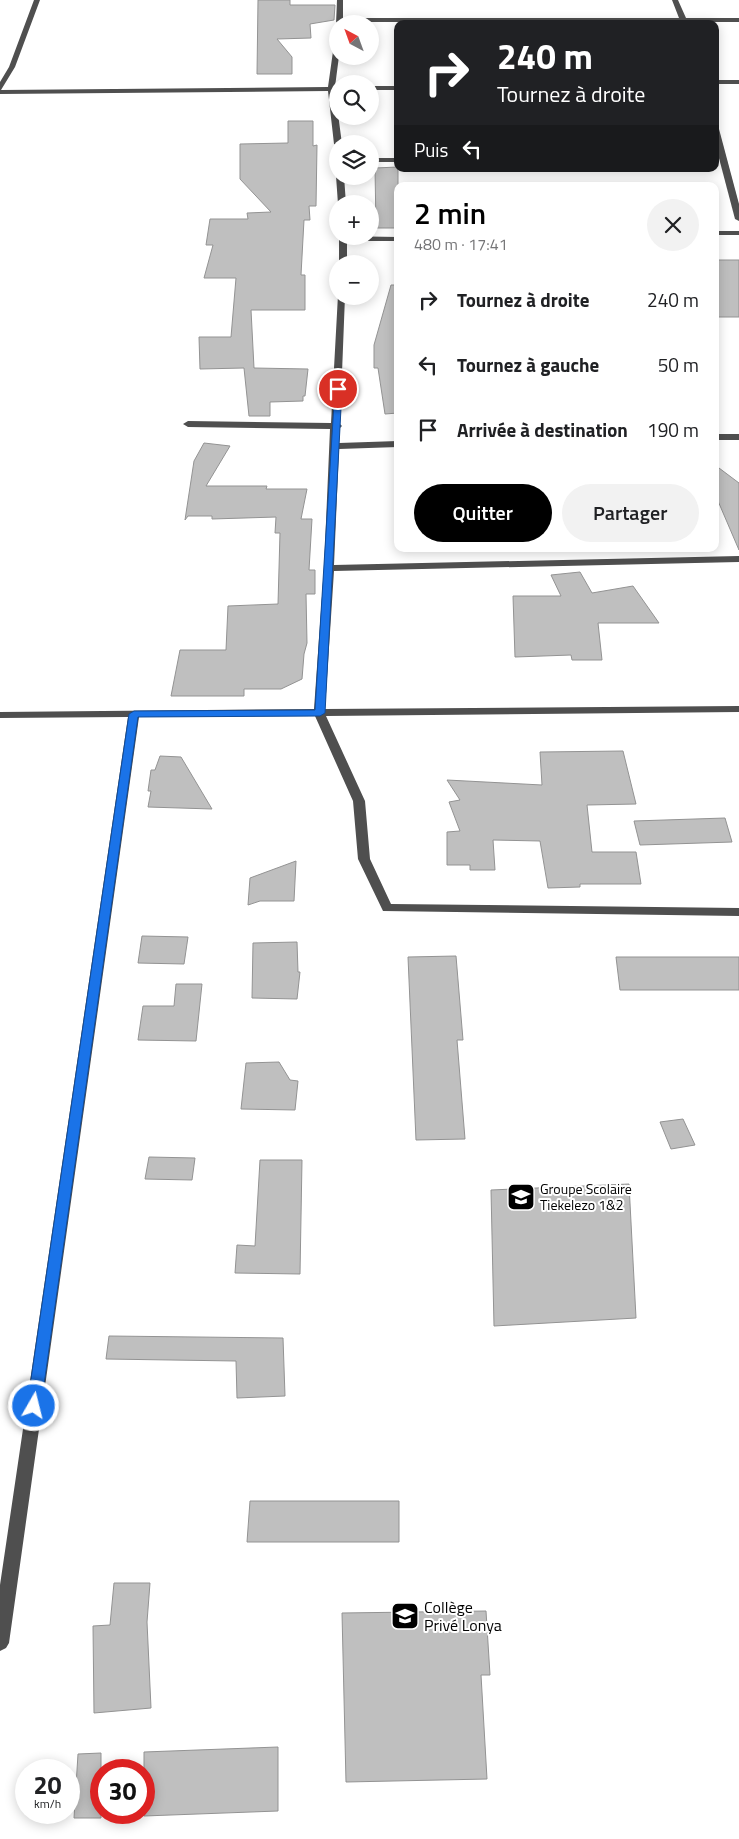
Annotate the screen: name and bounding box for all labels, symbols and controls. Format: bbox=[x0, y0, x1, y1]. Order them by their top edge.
north arrow bbox=[329, 15, 379, 65]
map controls bbox=[329, 15, 379, 305]
text: 240 m bbox=[497, 29, 593, 83]
icon: right bbox=[414, 40, 479, 105]
button: search bbox=[329, 75, 379, 125]
text: Tournez à droite bbox=[497, 77, 645, 111]
button: layers bbox=[329, 135, 379, 185]
text: Puis bbox=[414, 135, 448, 164]
icon: left bbox=[458, 135, 486, 163]
text: 2 min bbox=[414, 190, 486, 236]
button: + bbox=[329, 195, 379, 245]
button: close bbox=[647, 199, 699, 251]
text: 480 m · 17:41 bbox=[414, 232, 508, 256]
button: − bbox=[329, 255, 379, 305]
text: Tournez à droite bbox=[457, 285, 589, 314]
text: 240 m bbox=[647, 285, 699, 314]
icon: right bbox=[414, 286, 442, 314]
text: Tournez à gauche bbox=[457, 350, 599, 379]
text: 50 m bbox=[658, 350, 699, 379]
icon: left bbox=[414, 351, 442, 379]
pin bbox=[317, 368, 359, 410]
icon: arrive bbox=[324, 375, 352, 403]
text: Arrivée à destination bbox=[457, 415, 628, 444]
text: 190 m bbox=[647, 415, 699, 444]
icon: arrive bbox=[414, 416, 442, 444]
button: Quitter bbox=[414, 484, 552, 542]
button: Partager bbox=[562, 484, 699, 542]
place label: Groupe Scolaire Tiekelezo 1&2 bbox=[540, 1178, 632, 1215]
school or university icon: Groupe Scolaire Tiekelezo 1&2 bbox=[506, 1182, 536, 1212]
position arrow bbox=[7, 1379, 59, 1431]
place label: Collège Privé Lonya bbox=[424, 1595, 502, 1637]
school or university icon: Collège Privé Lonya bbox=[390, 1601, 420, 1631]
speed limit sign: 30 bbox=[90, 1759, 155, 1824]
text: 20 bbox=[33, 1766, 62, 1804]
text: km/h bbox=[34, 1794, 61, 1813]

